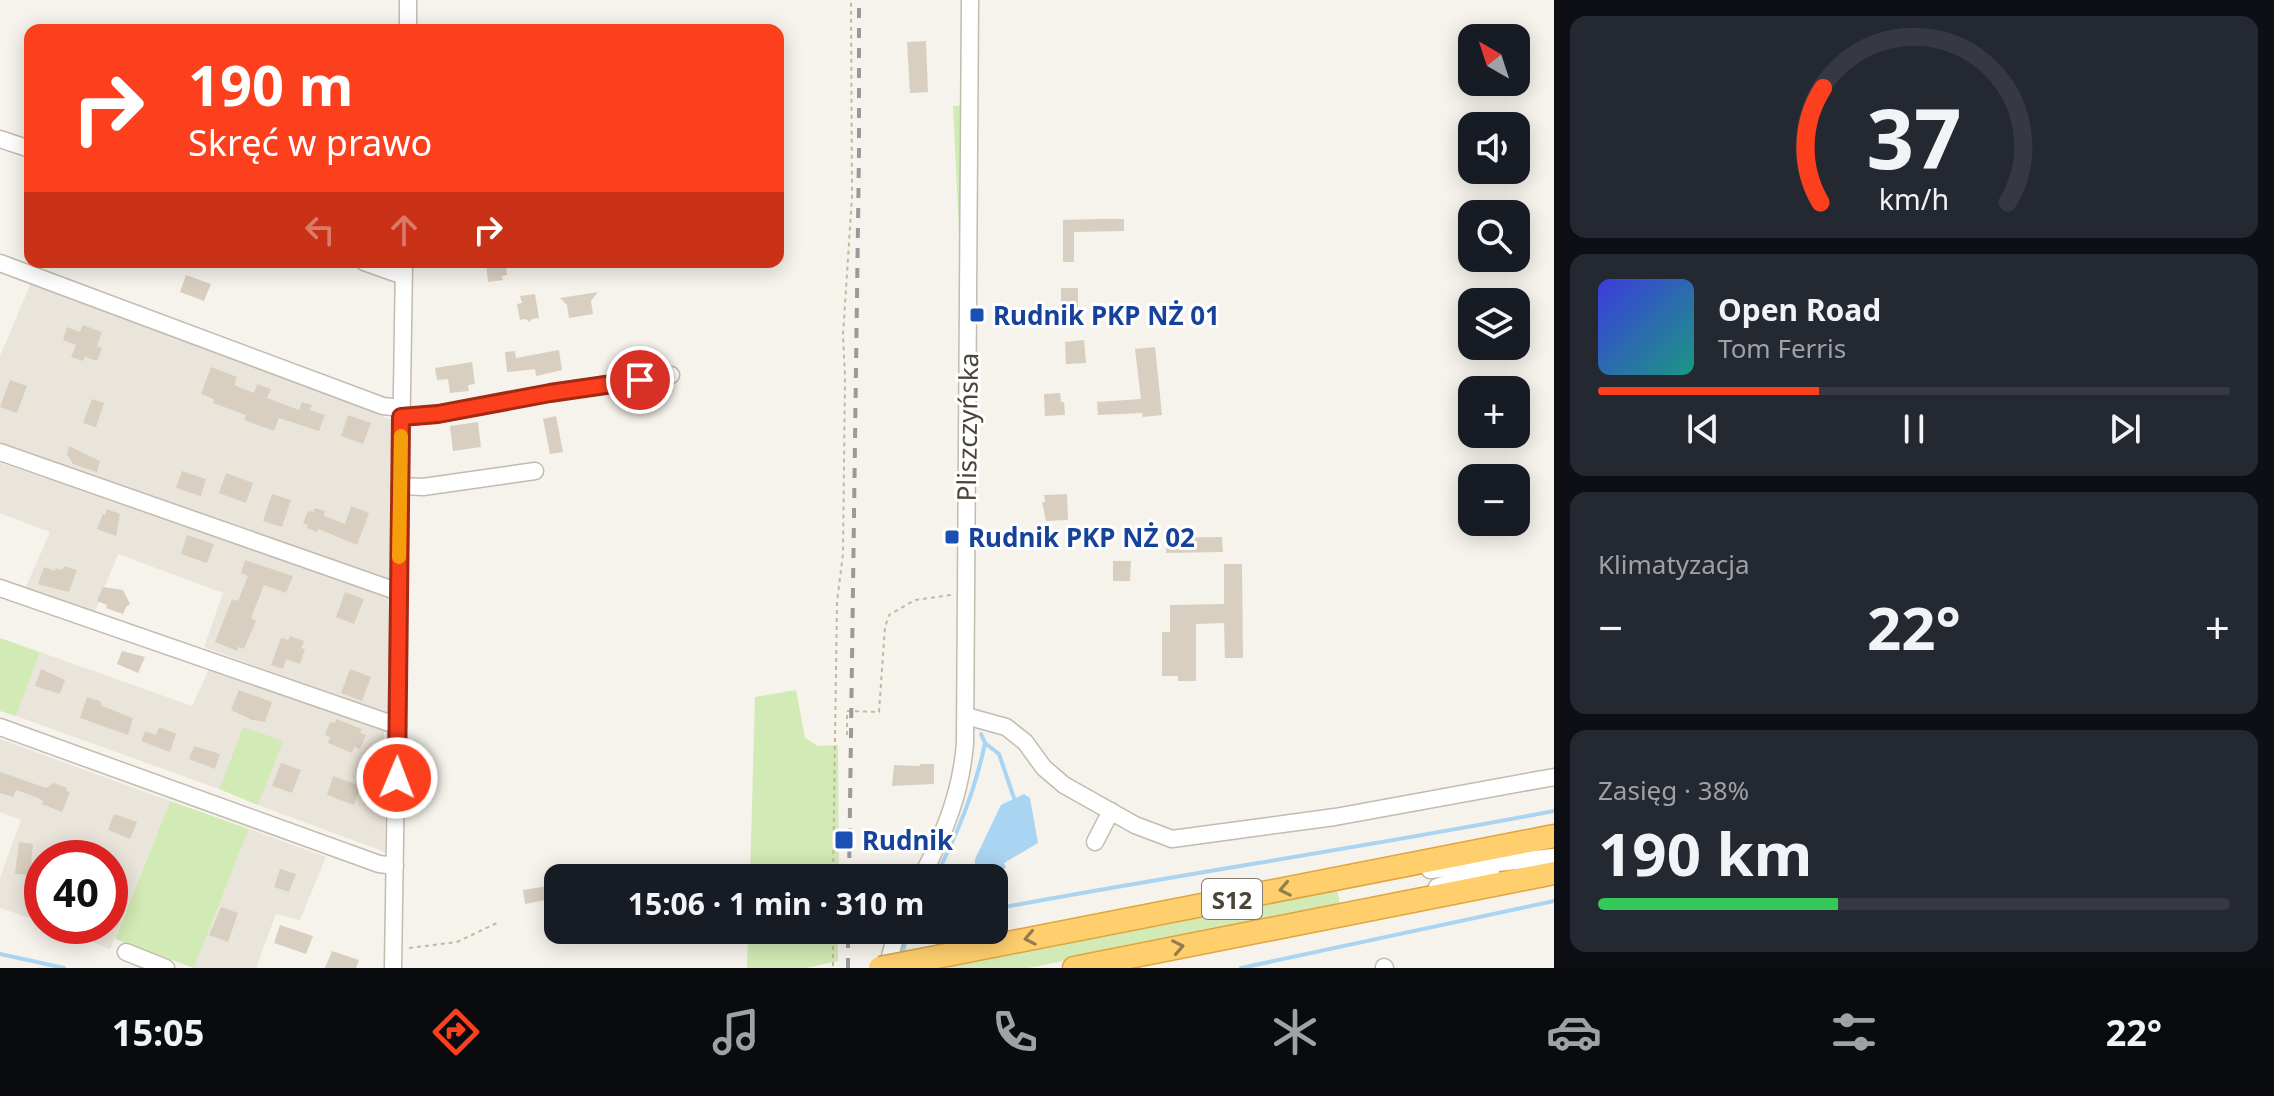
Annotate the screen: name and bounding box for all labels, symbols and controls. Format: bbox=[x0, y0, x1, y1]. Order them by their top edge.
north arrow bbox=[1458, 24, 1530, 96]
map controls bbox=[1458, 24, 1530, 536]
text: 190 m bbox=[188, 46, 353, 122]
icon: right bbox=[56, 56, 160, 160]
text: 37 bbox=[1866, 80, 1962, 193]
button: sound bbox=[1458, 112, 1530, 184]
text: Skręć w prawo bbox=[188, 118, 432, 167]
text: km/h bbox=[1879, 179, 1949, 218]
button: search bbox=[1458, 200, 1530, 272]
icon: left bbox=[298, 208, 342, 252]
icon: ahead bbox=[382, 208, 426, 252]
icon: right bbox=[466, 208, 510, 252]
button: layers bbox=[1458, 288, 1530, 360]
text: Open Road bbox=[1718, 289, 1881, 330]
place label: Rudnik PKP NŻ 01 bbox=[993, 297, 1220, 333]
marker: Rudnik PKP NŻ 01 bbox=[968, 306, 986, 324]
text: Tom Ferris bbox=[1718, 330, 1846, 366]
pin bbox=[606, 346, 674, 414]
street label: Pliszczyńska bbox=[948, 352, 986, 502]
icon: arrive bbox=[618, 358, 662, 402]
button: + bbox=[1458, 376, 1530, 448]
icon: previous bbox=[1681, 407, 1725, 451]
icon: pause bbox=[1892, 407, 1936, 451]
icon: next bbox=[2103, 407, 2147, 451]
button: − bbox=[1458, 464, 1530, 536]
place label: Rudnik PKP NŻ 02 bbox=[968, 519, 1195, 555]
marker: Rudnik PKP NŻ 02 bbox=[943, 528, 961, 546]
text: Klimatyzacja bbox=[1598, 546, 1750, 582]
text: 22° bbox=[1867, 586, 1961, 668]
text: − bbox=[1598, 597, 1623, 657]
text: + bbox=[2205, 597, 2230, 657]
position arrow bbox=[355, 736, 439, 820]
text: Zasięg · 38% bbox=[1598, 772, 1749, 808]
text: 190 km bbox=[1598, 812, 1812, 894]
place label: Rudnik bbox=[862, 822, 954, 858]
marker: Rudnik bbox=[833, 829, 855, 851]
speed limit sign: 40 bbox=[24, 840, 128, 944]
road number: S12 bbox=[1202, 879, 1262, 919]
one-way arrow bbox=[1278, 879, 1292, 896]
text: 15:06 · 1 min · 310 m bbox=[628, 883, 924, 924]
one-way arrow bbox=[1023, 929, 1037, 946]
one-way arrow bbox=[1171, 940, 1184, 957]
icon: directions bbox=[428, 1004, 484, 1060]
icon: music bbox=[708, 1004, 764, 1060]
icon: phone bbox=[987, 1004, 1043, 1060]
icon: climate bbox=[1267, 1004, 1323, 1060]
icon: car bbox=[1546, 1004, 1602, 1060]
icon: filters bbox=[1826, 1004, 1882, 1060]
text: 15:05 bbox=[112, 1008, 204, 1057]
text: 22° bbox=[2106, 1008, 2162, 1057]

